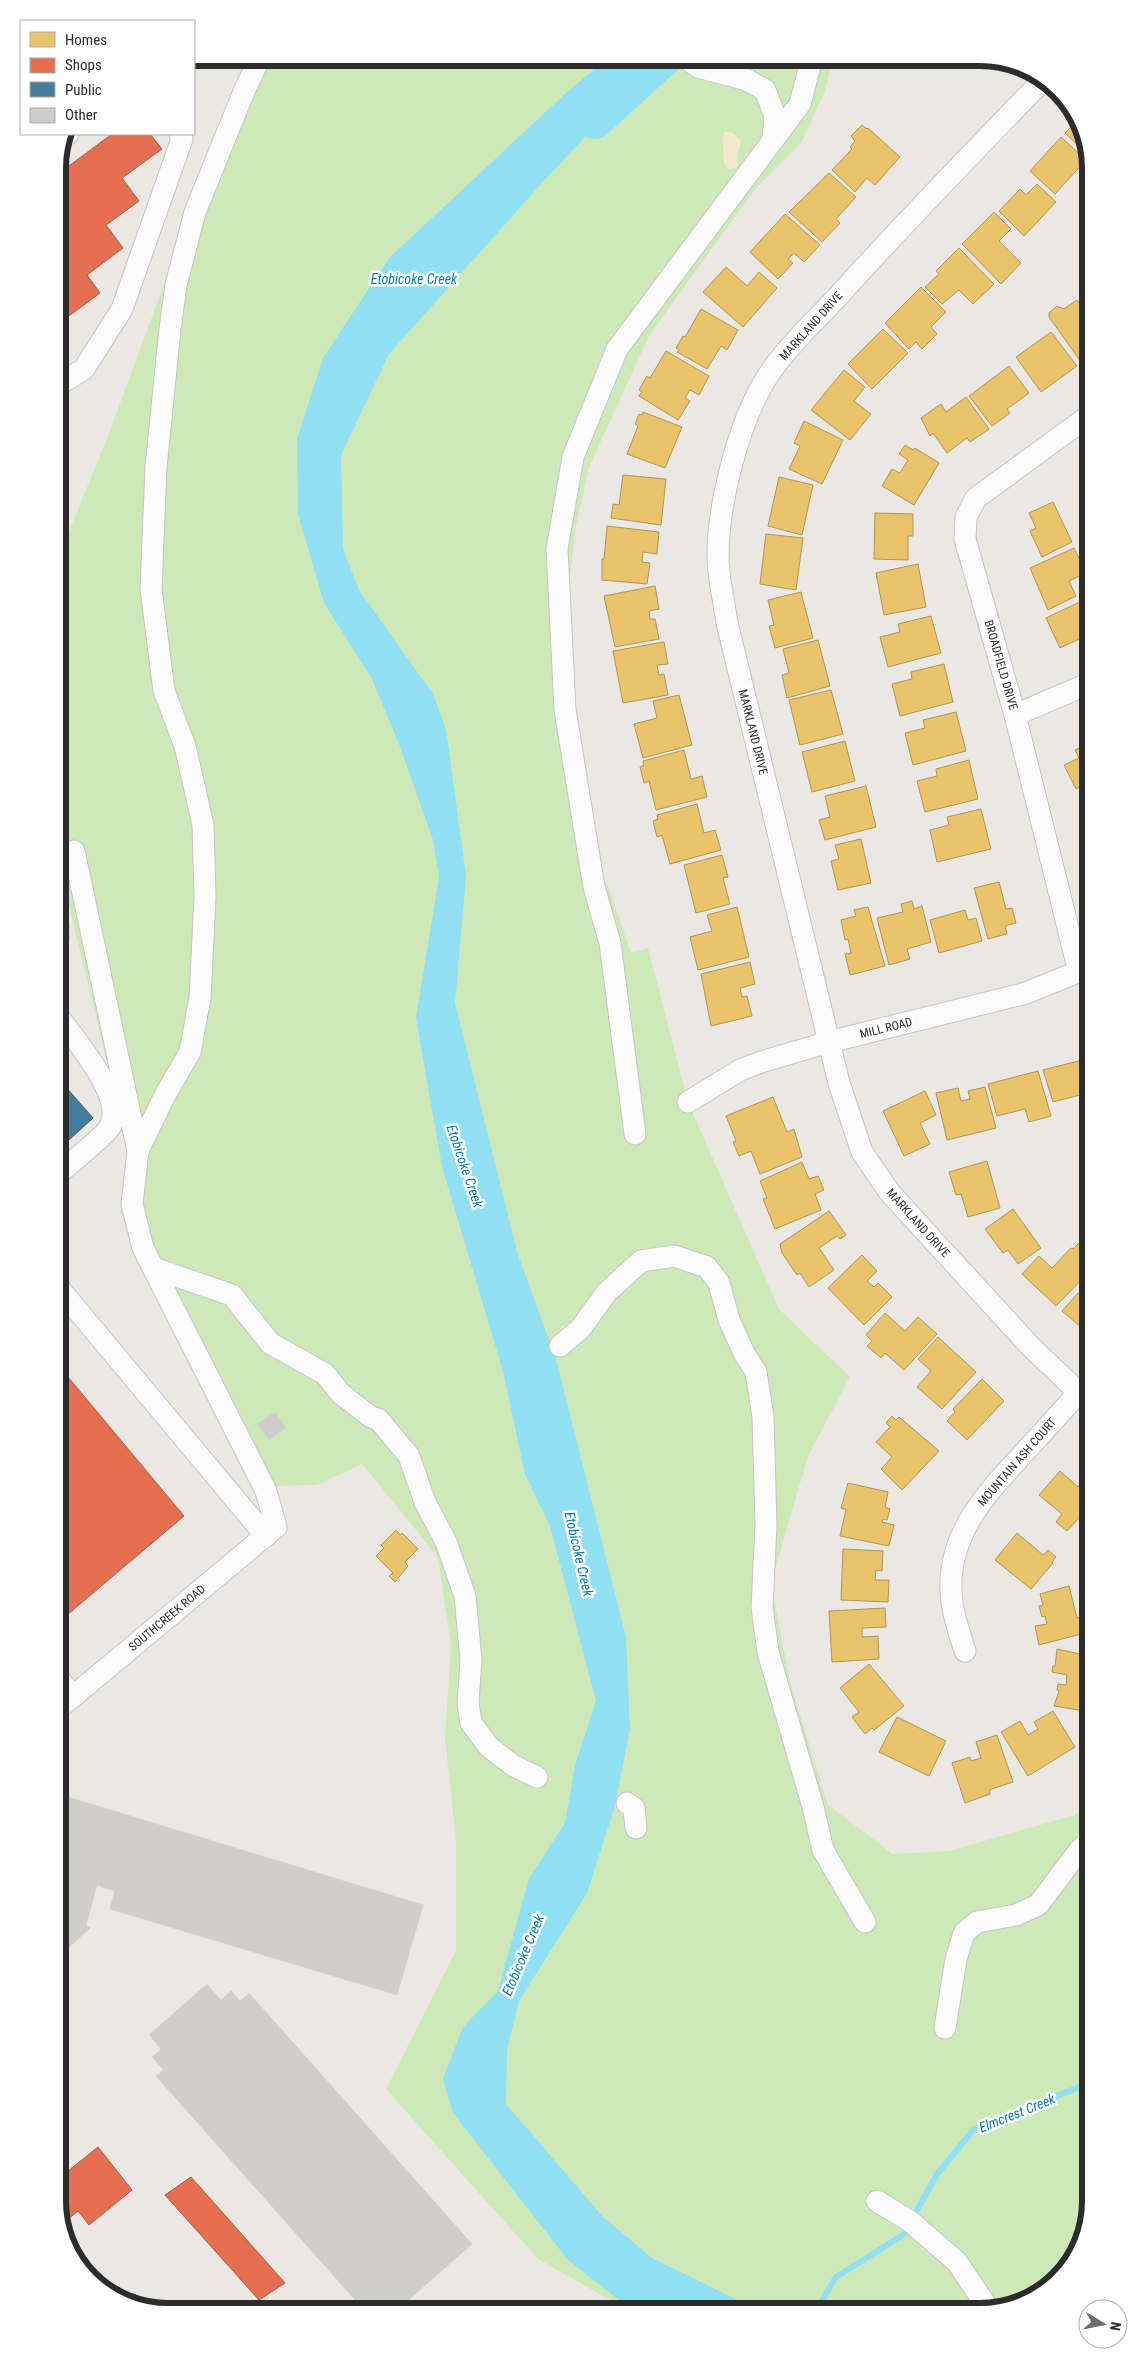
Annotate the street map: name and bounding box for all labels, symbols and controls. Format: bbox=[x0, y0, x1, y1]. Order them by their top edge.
legend bbox=[20, 20, 195, 135]
text: Homes bbox=[65, 31, 107, 49]
text: Shops bbox=[65, 56, 102, 74]
text: Public bbox=[65, 81, 102, 99]
text: Other bbox=[65, 106, 98, 124]
water label: Etobicoke Creek bbox=[371, 271, 458, 287]
street label: MARKLAND DRIVE bbox=[776, 289, 846, 363]
street label: BROADFIELD DRIVE bbox=[981, 618, 1021, 712]
street label: MARKLAND DRIVE bbox=[736, 688, 770, 776]
street label: MILL ROAD bbox=[858, 1015, 914, 1041]
water label: Etobicoke Creek bbox=[443, 1123, 487, 1210]
street label: MARKLAND DRIVE bbox=[883, 1186, 953, 1260]
street label: MOUNTAIN ASH COURT bbox=[975, 1415, 1059, 1509]
water label: Etobicoke Creek bbox=[561, 1510, 597, 1599]
street label: SOUTHCREEK ROAD bbox=[126, 1582, 208, 1654]
water label: Etobicoke Creek bbox=[499, 1911, 548, 1998]
water label: Elmcrest Creek bbox=[977, 2090, 1058, 2136]
north arrow bbox=[1078, 2299, 1128, 2349]
text: N bbox=[1107, 2321, 1124, 2332]

